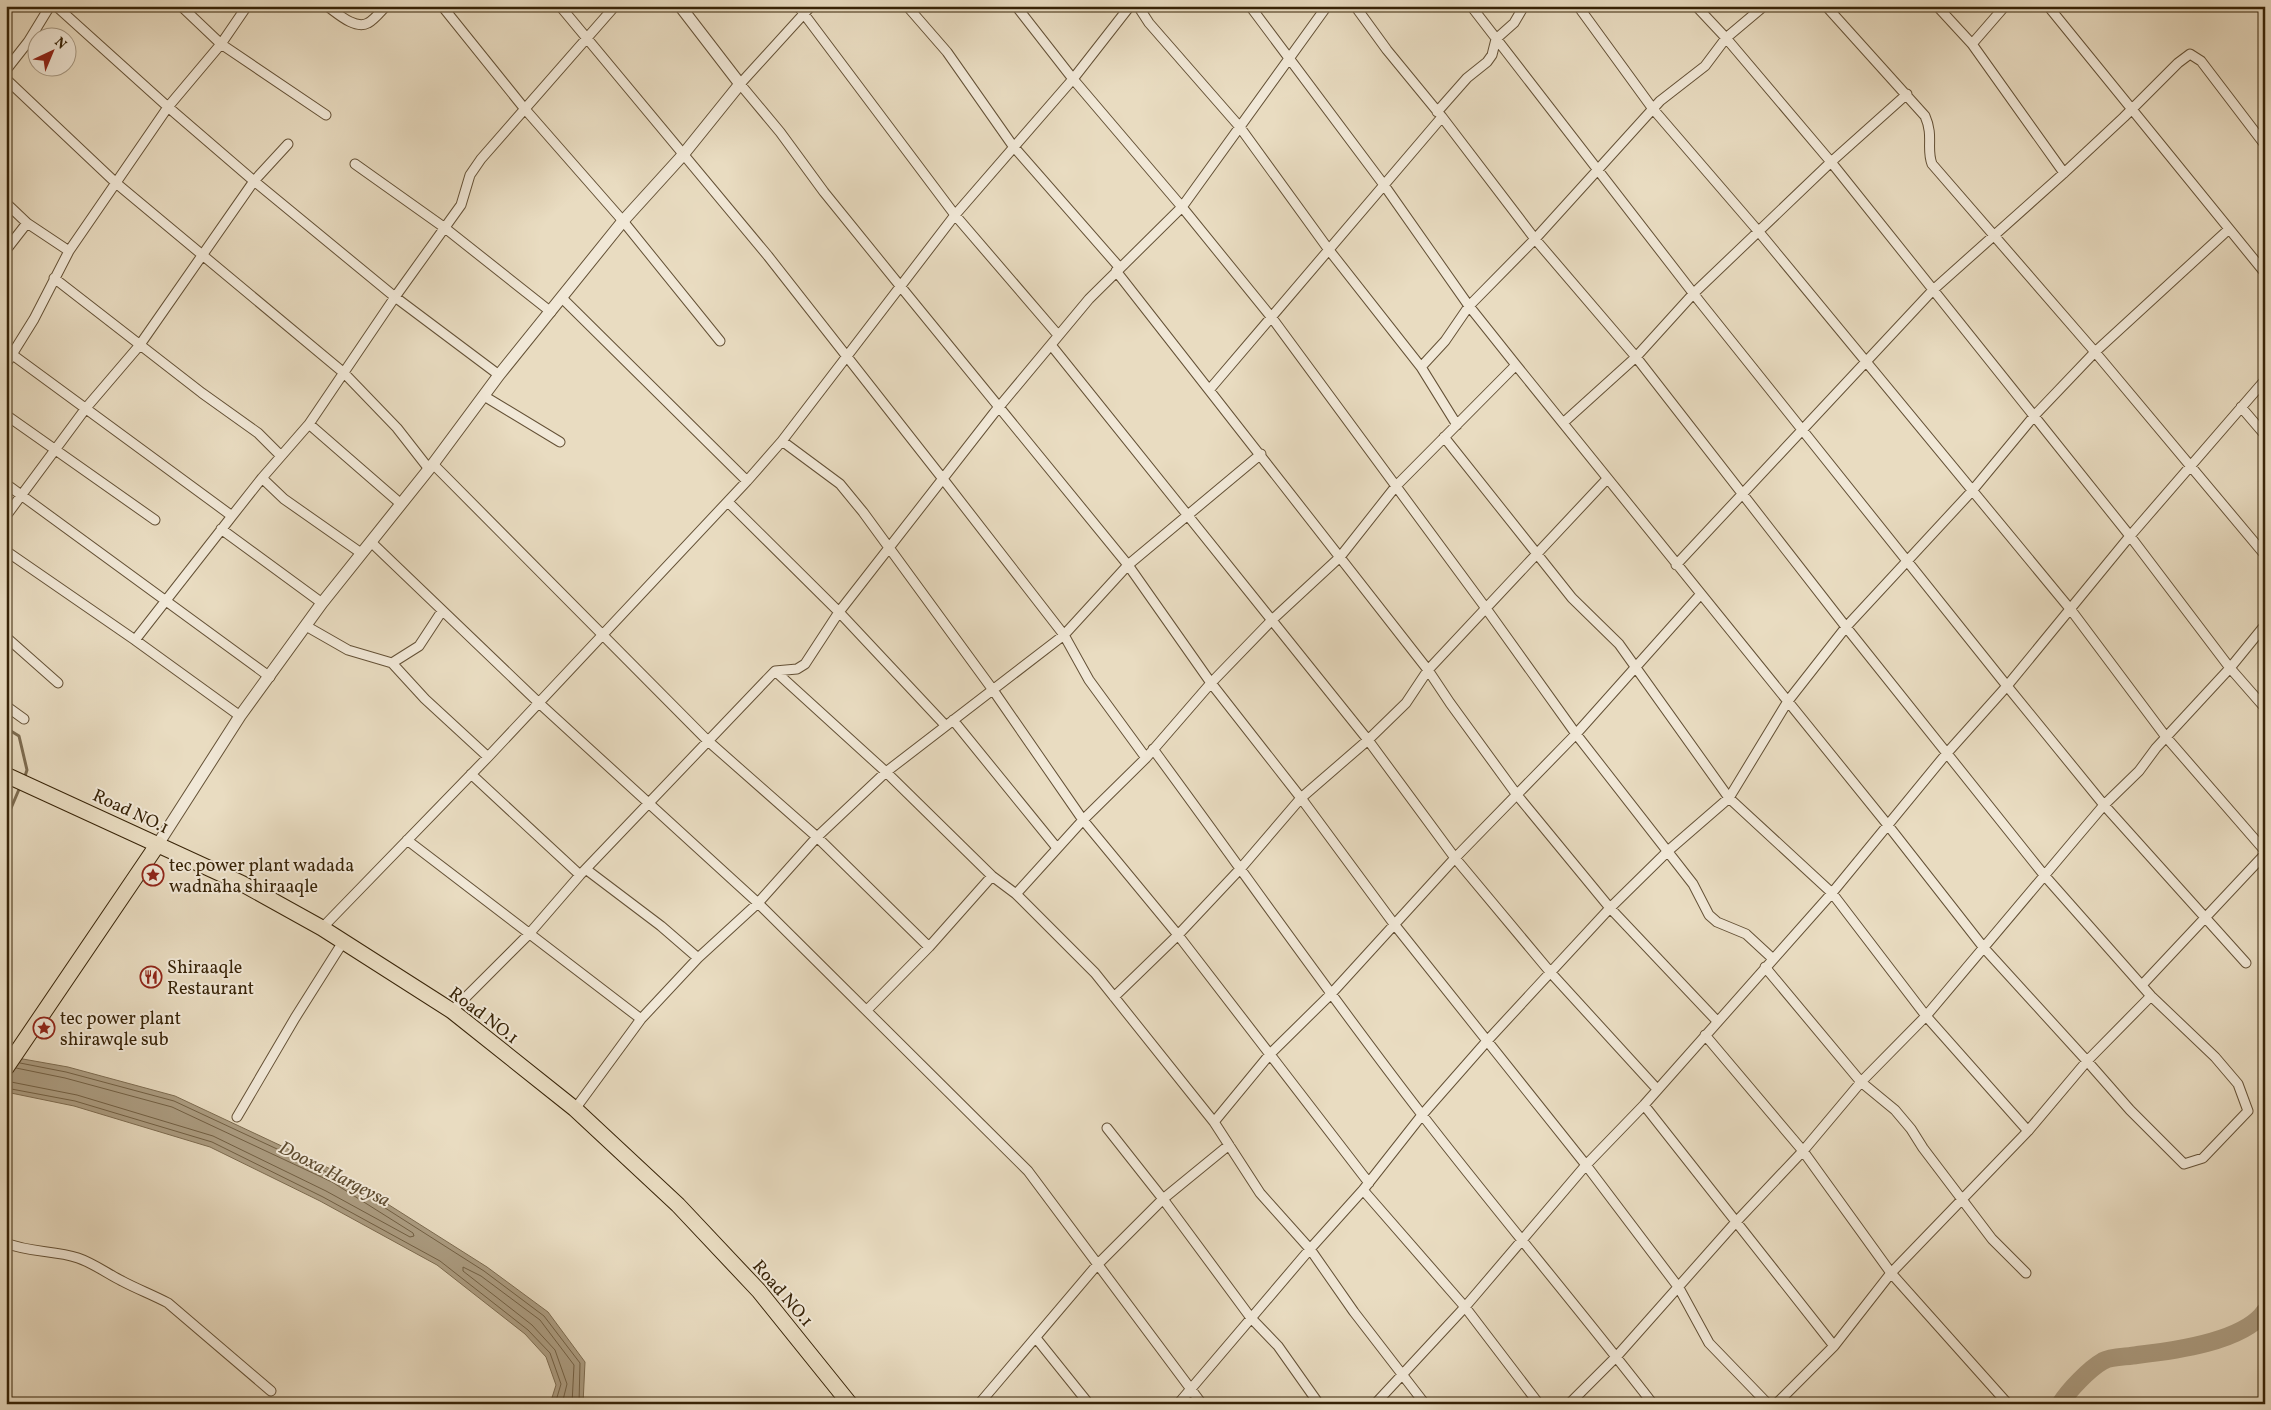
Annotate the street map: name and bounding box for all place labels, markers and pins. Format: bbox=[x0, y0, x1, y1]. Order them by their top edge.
place label: tec power plant wadada wadnaha shiraaqle bbox=[169, 854, 354, 900]
place icon: tec power plant wadada wadnaha shiraaqle bbox=[141, 863, 165, 887]
place label: Shiraaqle Restaurant bbox=[167, 956, 254, 1002]
restaurant icon: Shiraaqle Restaurant bbox=[139, 965, 163, 989]
place label: tec power plant shirawqle sub bbox=[60, 1007, 181, 1053]
place icon: tec power plant shirawqle sub bbox=[32, 1016, 56, 1040]

